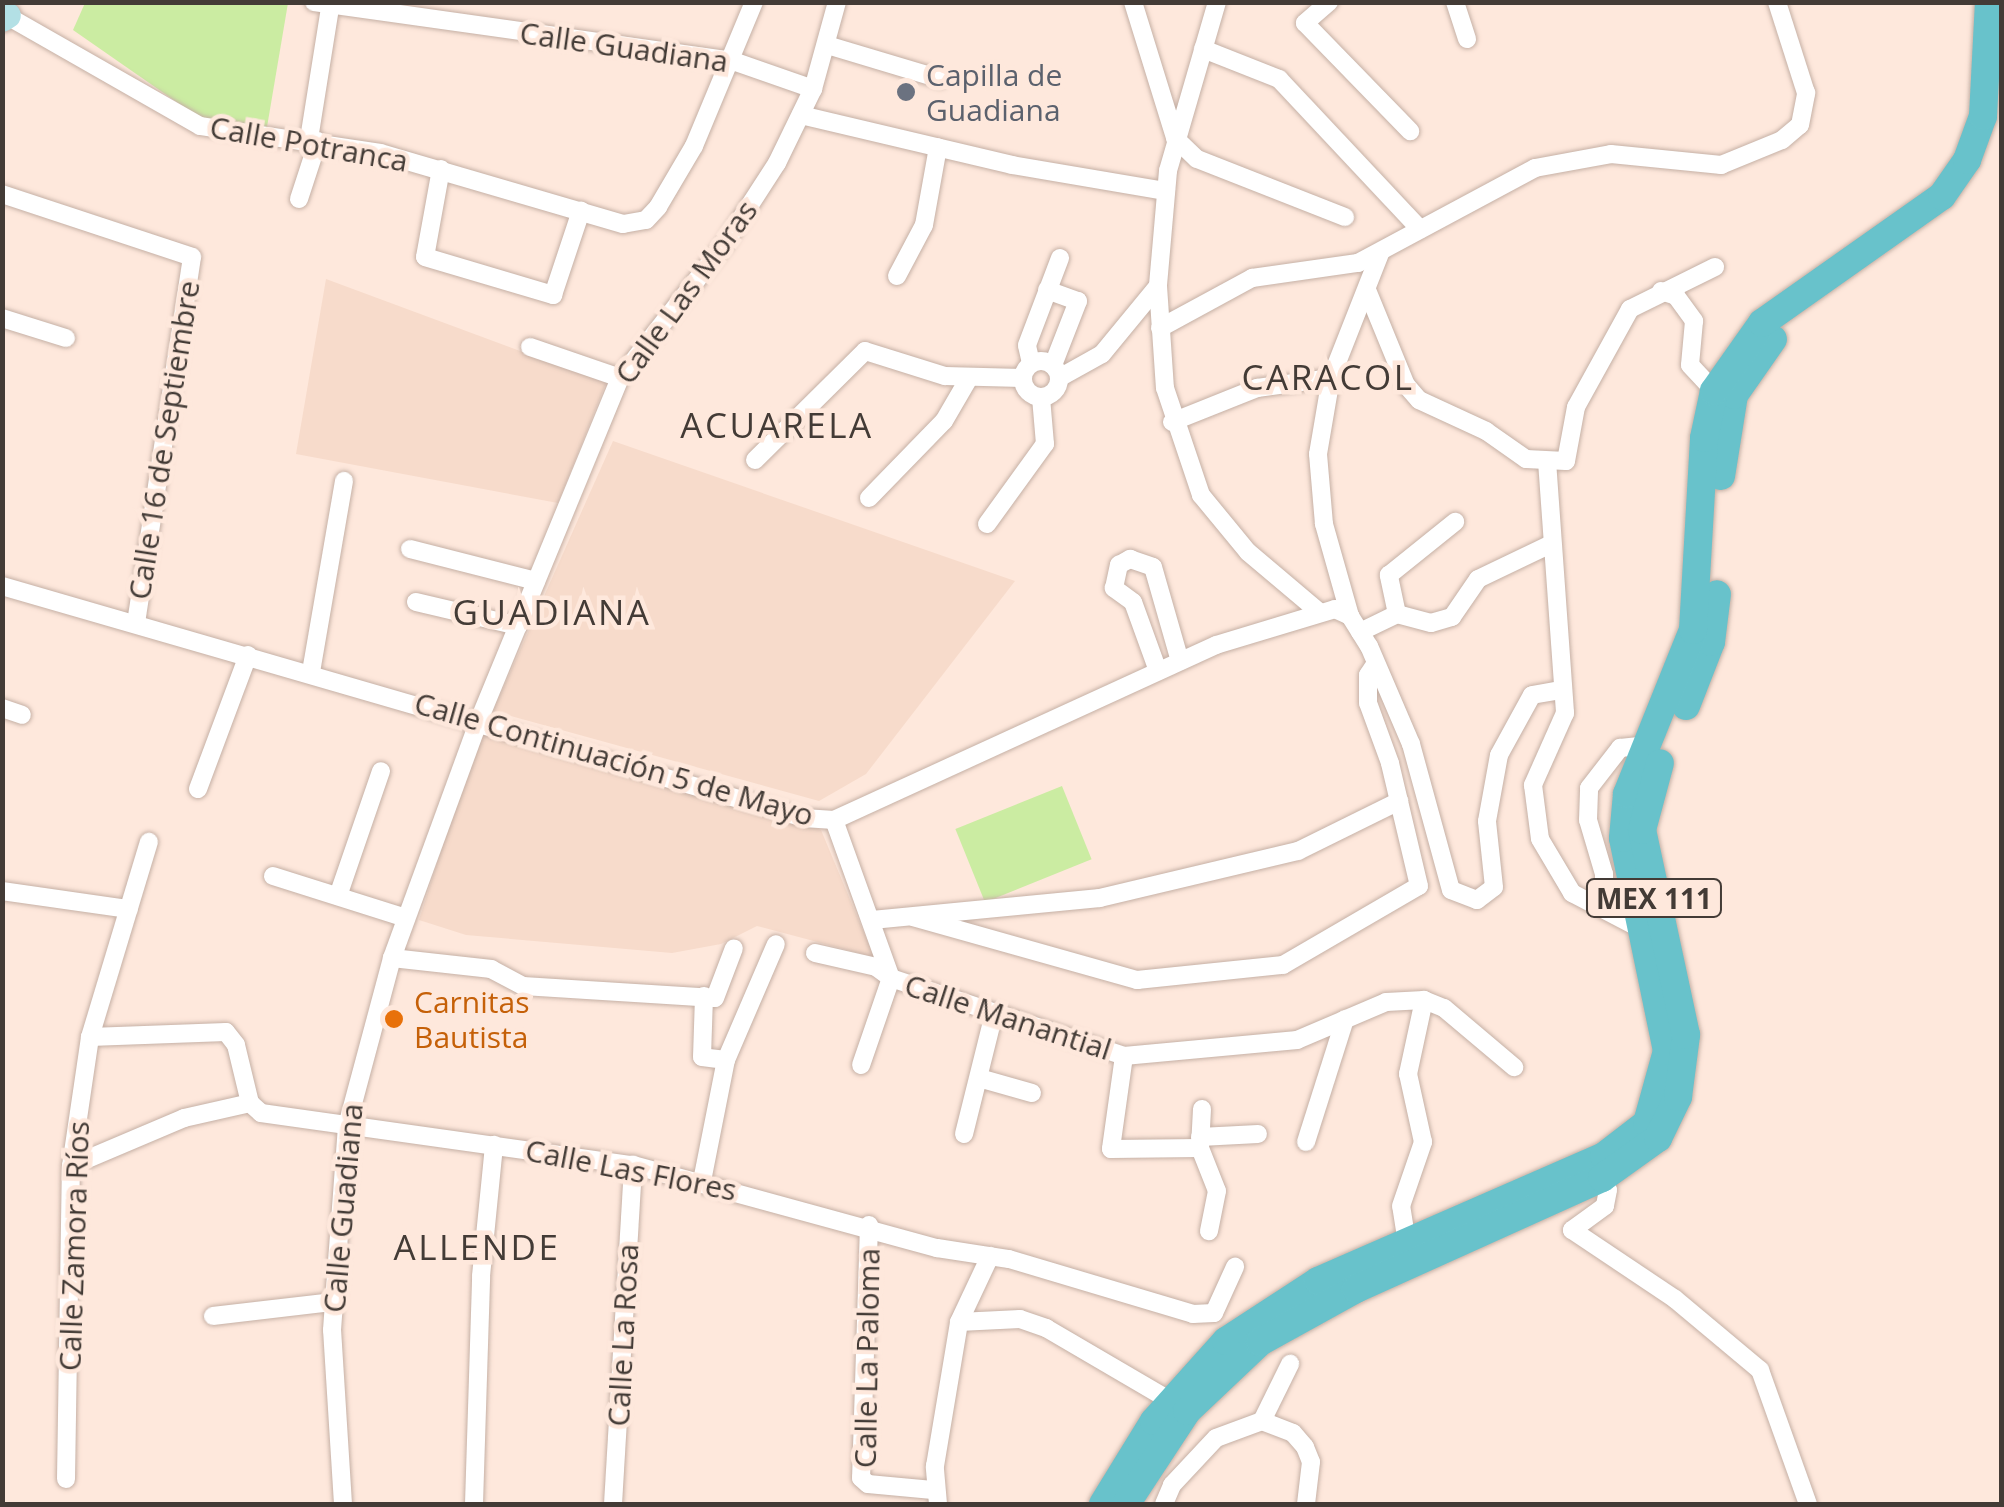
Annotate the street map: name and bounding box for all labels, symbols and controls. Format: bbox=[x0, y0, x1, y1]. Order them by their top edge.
street label: Calle Guadiana bbox=[518, 15, 730, 79]
place label: Capilla de Guadiana bbox=[926, 57, 1062, 128]
marker: Capilla de Guadiana bbox=[895, 81, 917, 103]
street label: Calle Potranca bbox=[207, 109, 411, 179]
street label: Calle Las Moras bbox=[607, 193, 765, 391]
street label: Calle 16 de Septiembre bbox=[121, 278, 207, 602]
district label: CARACOL bbox=[1242, 356, 1414, 398]
district label: ACUARELA bbox=[680, 404, 874, 446]
district label: GUADIANA bbox=[453, 591, 651, 633]
street label: Calle Continuación 5 de Mayo bbox=[410, 685, 818, 833]
road number: MEX 111 bbox=[1584, 875, 1724, 921]
street label: Calle Manantial bbox=[900, 967, 1116, 1067]
place label: Carnitas Bautista bbox=[414, 984, 529, 1054]
marker: Carnitas Bautista bbox=[383, 1008, 405, 1030]
street label: Calle Guadiana bbox=[316, 1102, 370, 1314]
street label: Calle Zamora Ríos bbox=[52, 1120, 96, 1372]
street label: Calle Las Flores bbox=[522, 1132, 740, 1208]
district label: ALLENDE bbox=[394, 1226, 560, 1268]
street label: Calle La Rosa bbox=[600, 1243, 646, 1427]
street label: Calle La Paloma bbox=[847, 1248, 887, 1468]

